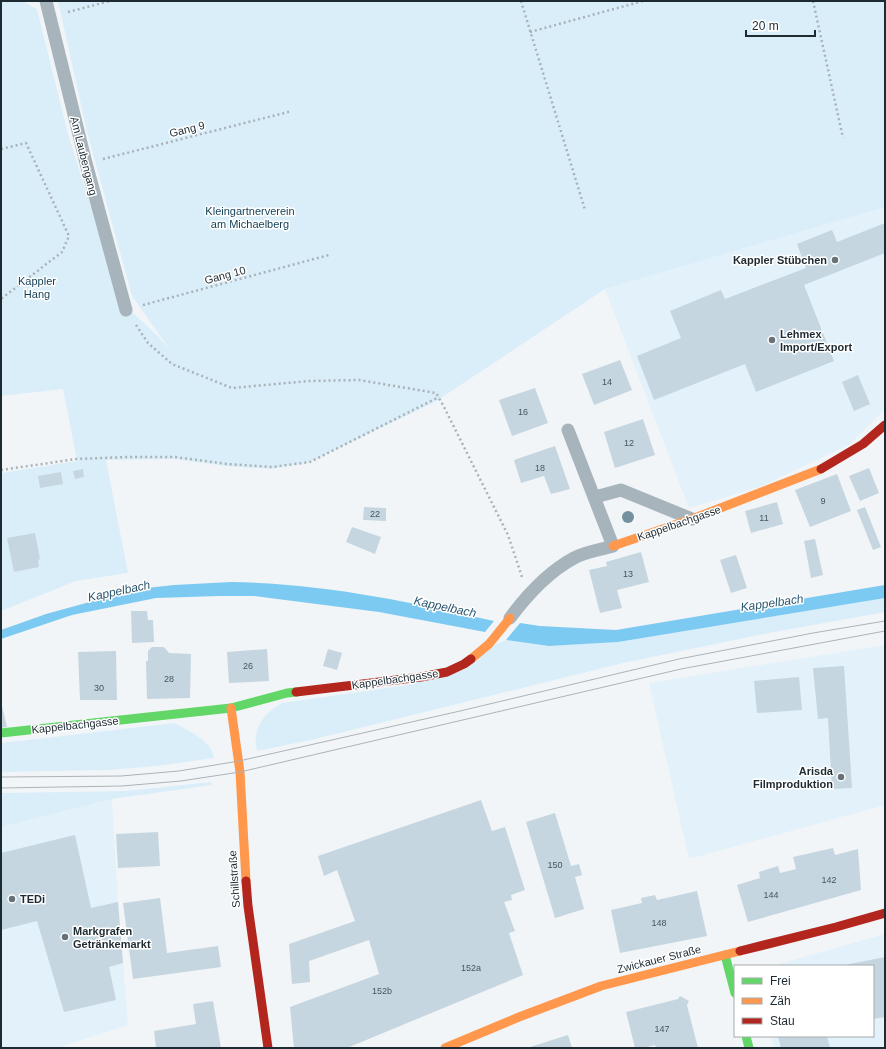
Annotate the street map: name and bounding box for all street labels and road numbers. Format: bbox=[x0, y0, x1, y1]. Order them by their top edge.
street label: Am Laubengang bbox=[68, 115, 100, 197]
street label: Gang 9 bbox=[168, 119, 206, 139]
street label: Gang 10 bbox=[203, 264, 247, 286]
street label: Kappelbachgasse bbox=[636, 503, 722, 543]
street label: Kappelbachgasse bbox=[351, 667, 439, 691]
street label: Kappelbachgasse bbox=[31, 714, 119, 736]
street label: Schillstraße bbox=[226, 850, 242, 908]
street label: Zwickauer Straße bbox=[616, 943, 702, 975]

